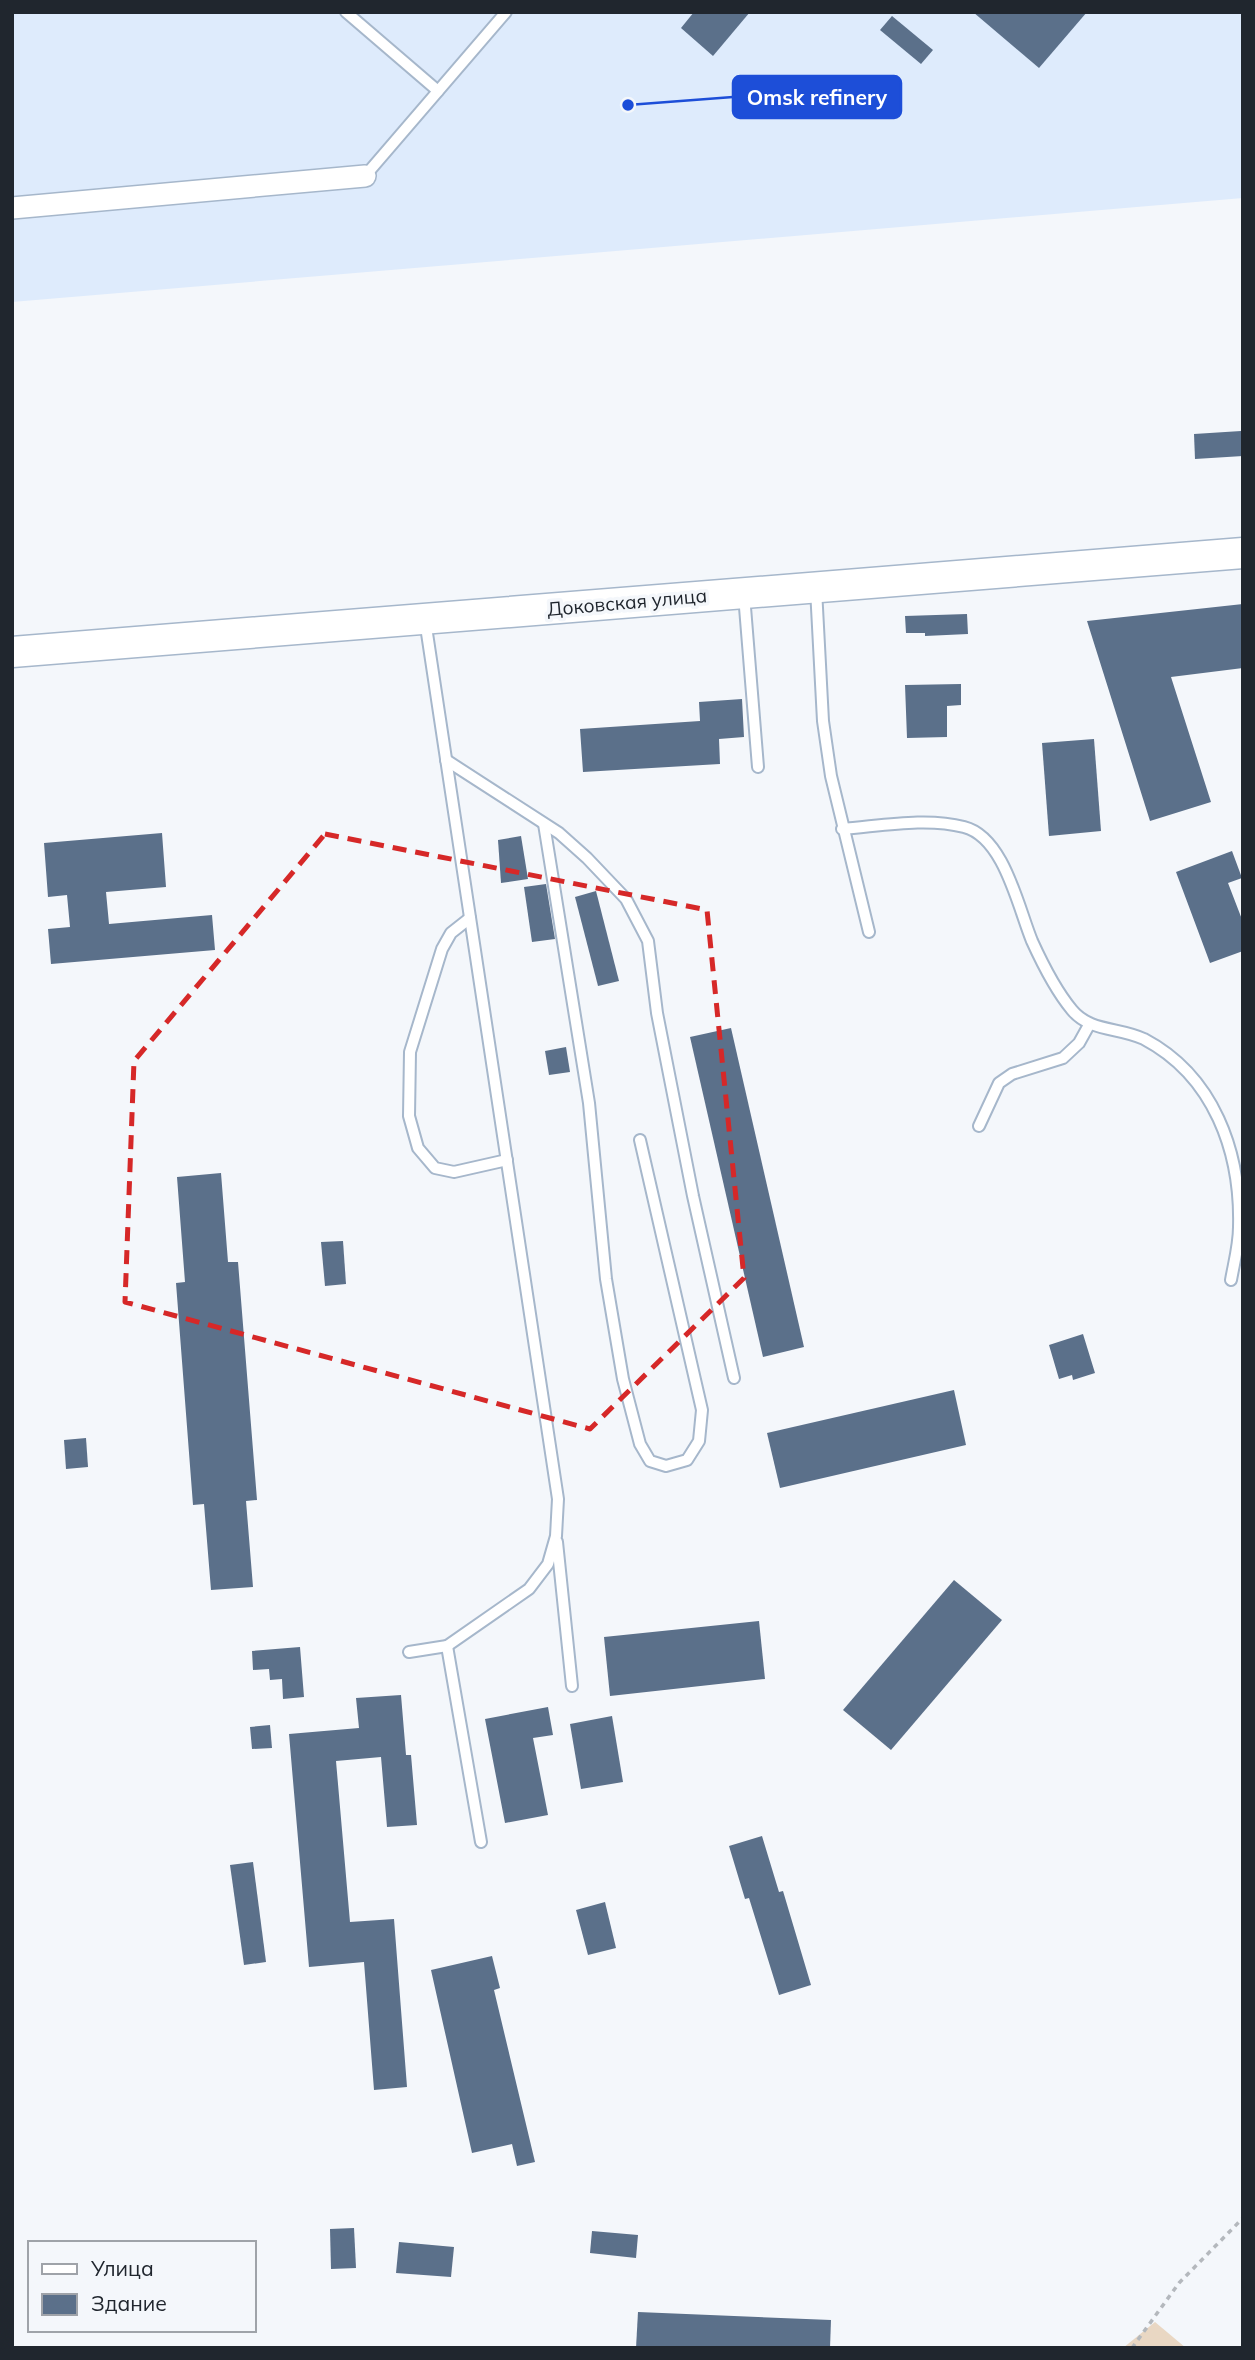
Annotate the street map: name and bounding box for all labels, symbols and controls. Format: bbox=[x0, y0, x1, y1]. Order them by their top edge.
callout: Omsk refinery bbox=[733, 76, 901, 118]
text: Omsk refinery bbox=[747, 84, 888, 110]
street label: Доковская улица bbox=[546, 583, 708, 621]
legend bbox=[28, 2241, 256, 2332]
text: Улица bbox=[90, 2255, 154, 2281]
text: Здание bbox=[91, 2290, 167, 2316]

